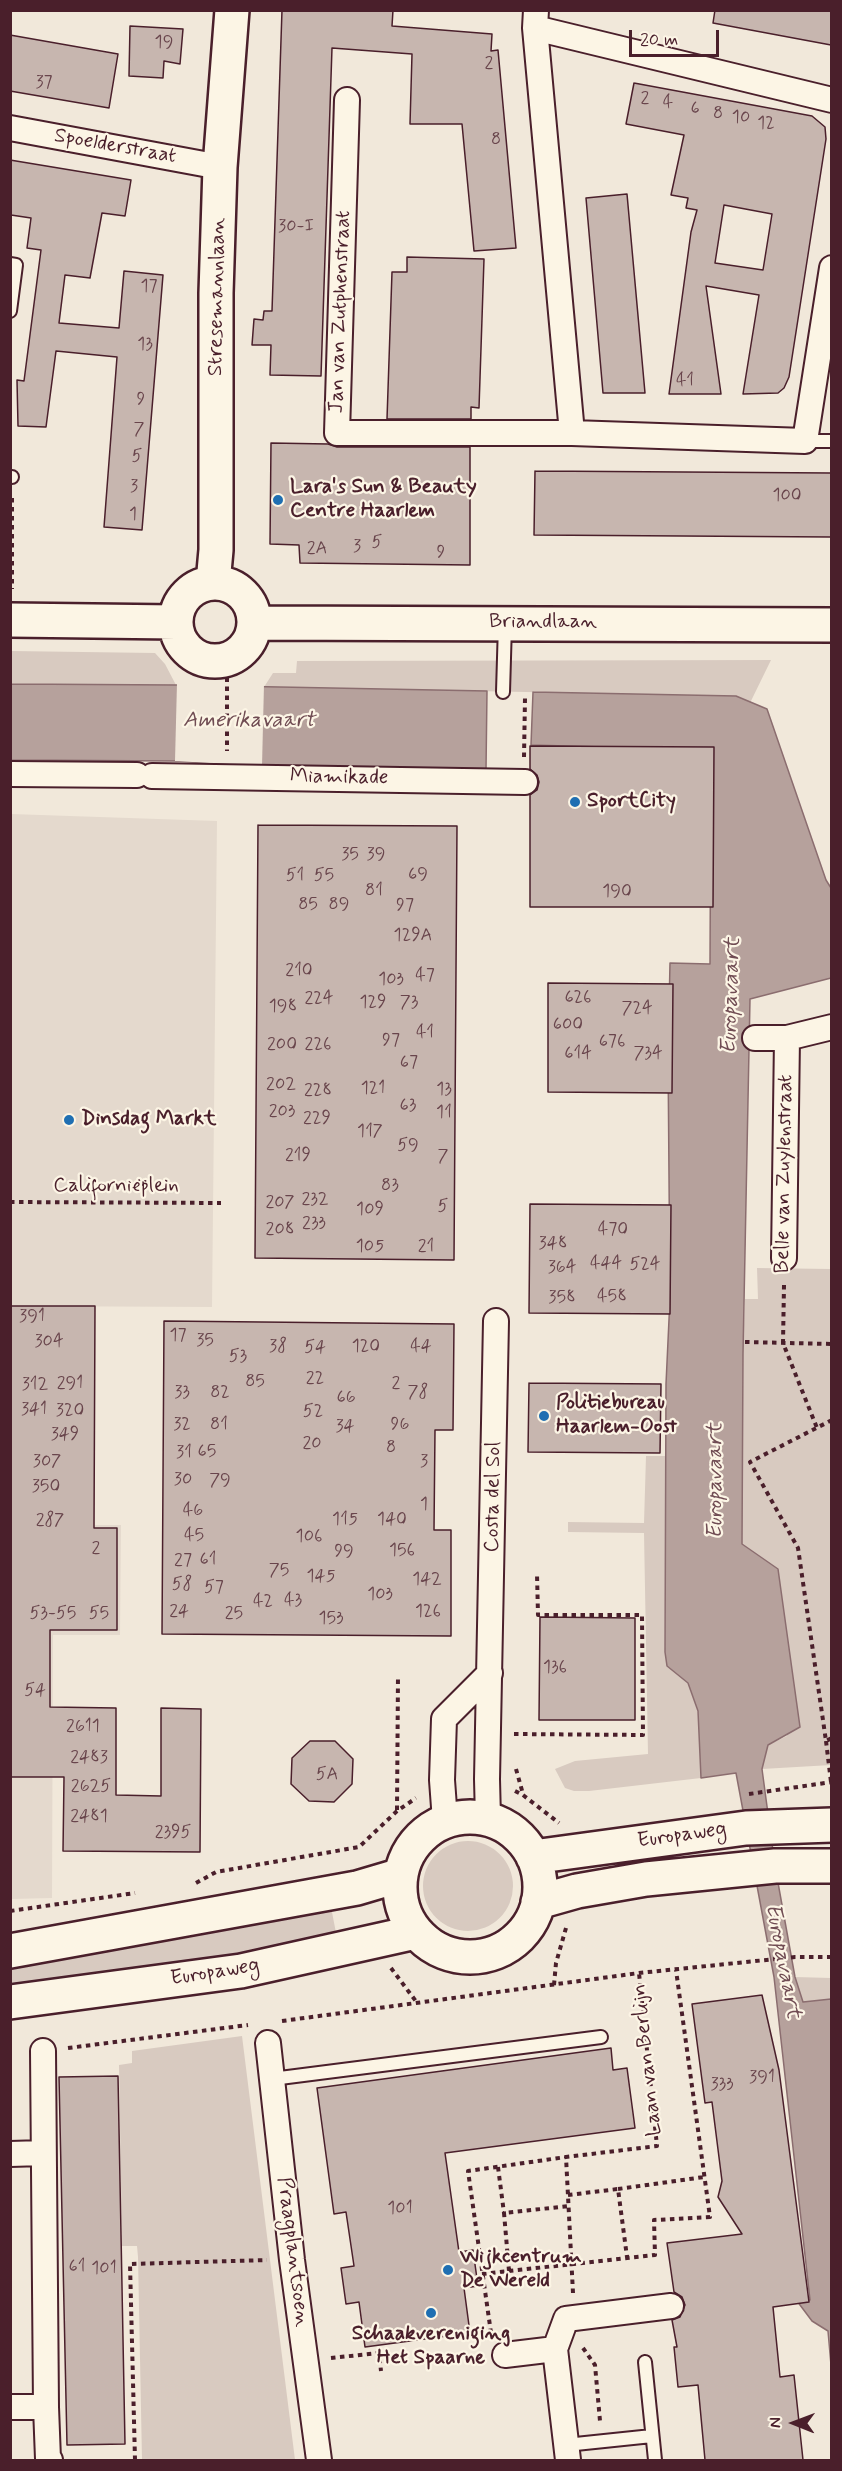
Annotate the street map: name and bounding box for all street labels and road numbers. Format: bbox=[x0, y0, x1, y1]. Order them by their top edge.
street label: Spoelderstraat bbox=[52, 124, 178, 170]
street label: Jan van Zutphenstraat bbox=[325, 210, 357, 414]
street label: Stresemannlaan bbox=[204, 218, 232, 376]
street label: Briandlaan bbox=[489, 610, 597, 636]
street label: Miamikade bbox=[289, 765, 389, 791]
street label: Belle van Zuylenstraat bbox=[771, 1074, 799, 1274]
street label: Californiëplein bbox=[53, 1174, 179, 1200]
street label: Costa del Sol bbox=[480, 1441, 508, 1553]
street label: Europaweg bbox=[636, 1817, 728, 1855]
street label: Europaweg bbox=[169, 1954, 261, 1992]
street label: Laan van Berlijn bbox=[627, 1983, 669, 2137]
street label: Praagplantsoen bbox=[270, 2176, 314, 2328]

